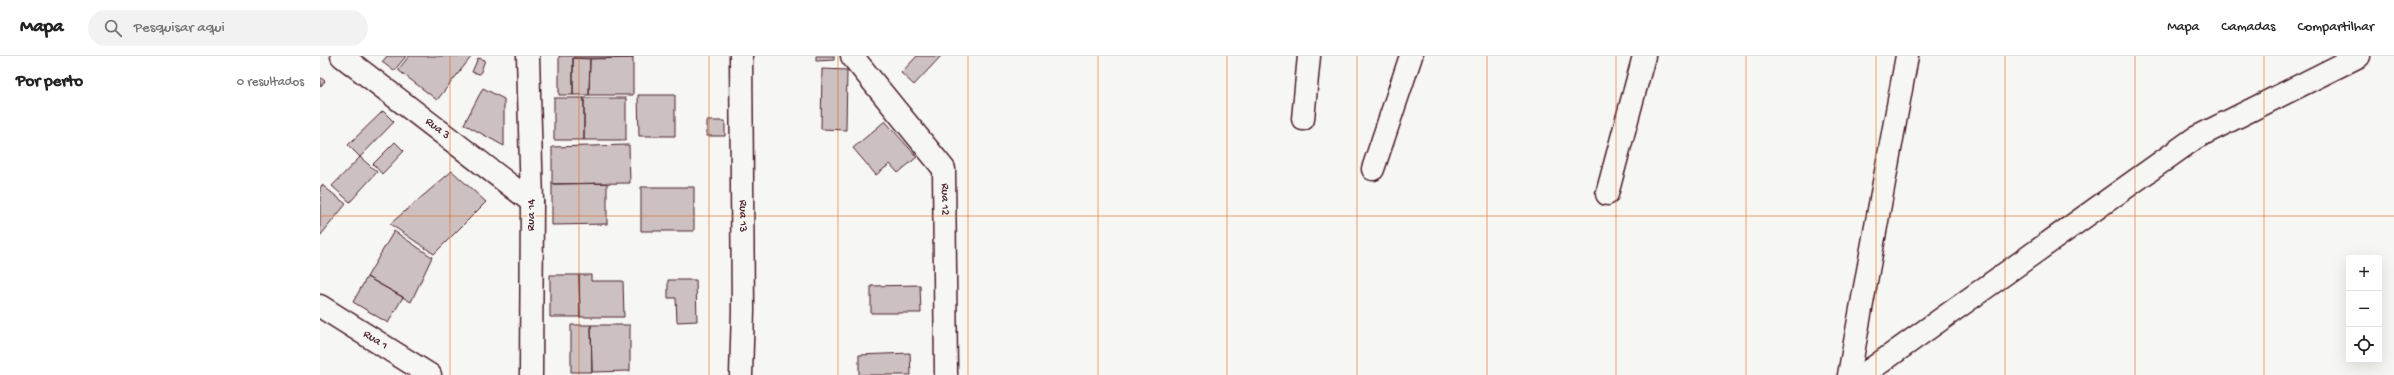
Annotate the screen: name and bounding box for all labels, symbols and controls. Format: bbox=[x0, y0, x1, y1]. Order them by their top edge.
search box bbox=[88, 10, 368, 46]
text: Mapa bbox=[20, 16, 64, 39]
icon: search bbox=[102, 17, 124, 39]
text: Pesquisar aqui bbox=[134, 19, 225, 37]
text: Mapa bbox=[2167, 19, 2199, 36]
text: Camadas bbox=[2221, 19, 2276, 36]
text: Compartilhar bbox=[2298, 19, 2374, 36]
text: Por perto bbox=[16, 72, 83, 92]
text: 0 resultados bbox=[237, 75, 304, 90]
street label: Rua 3 bbox=[422, 115, 452, 143]
street label: Rua 12 bbox=[937, 183, 951, 216]
street label: Rua 14 bbox=[525, 199, 539, 231]
street label: Rua 13 bbox=[735, 200, 749, 232]
map controls bbox=[2346, 255, 2382, 363]
button: + bbox=[2346, 255, 2382, 291]
button: − bbox=[2346, 291, 2382, 327]
button: locate bbox=[2346, 327, 2382, 363]
street label: Rua 1 bbox=[360, 328, 390, 354]

